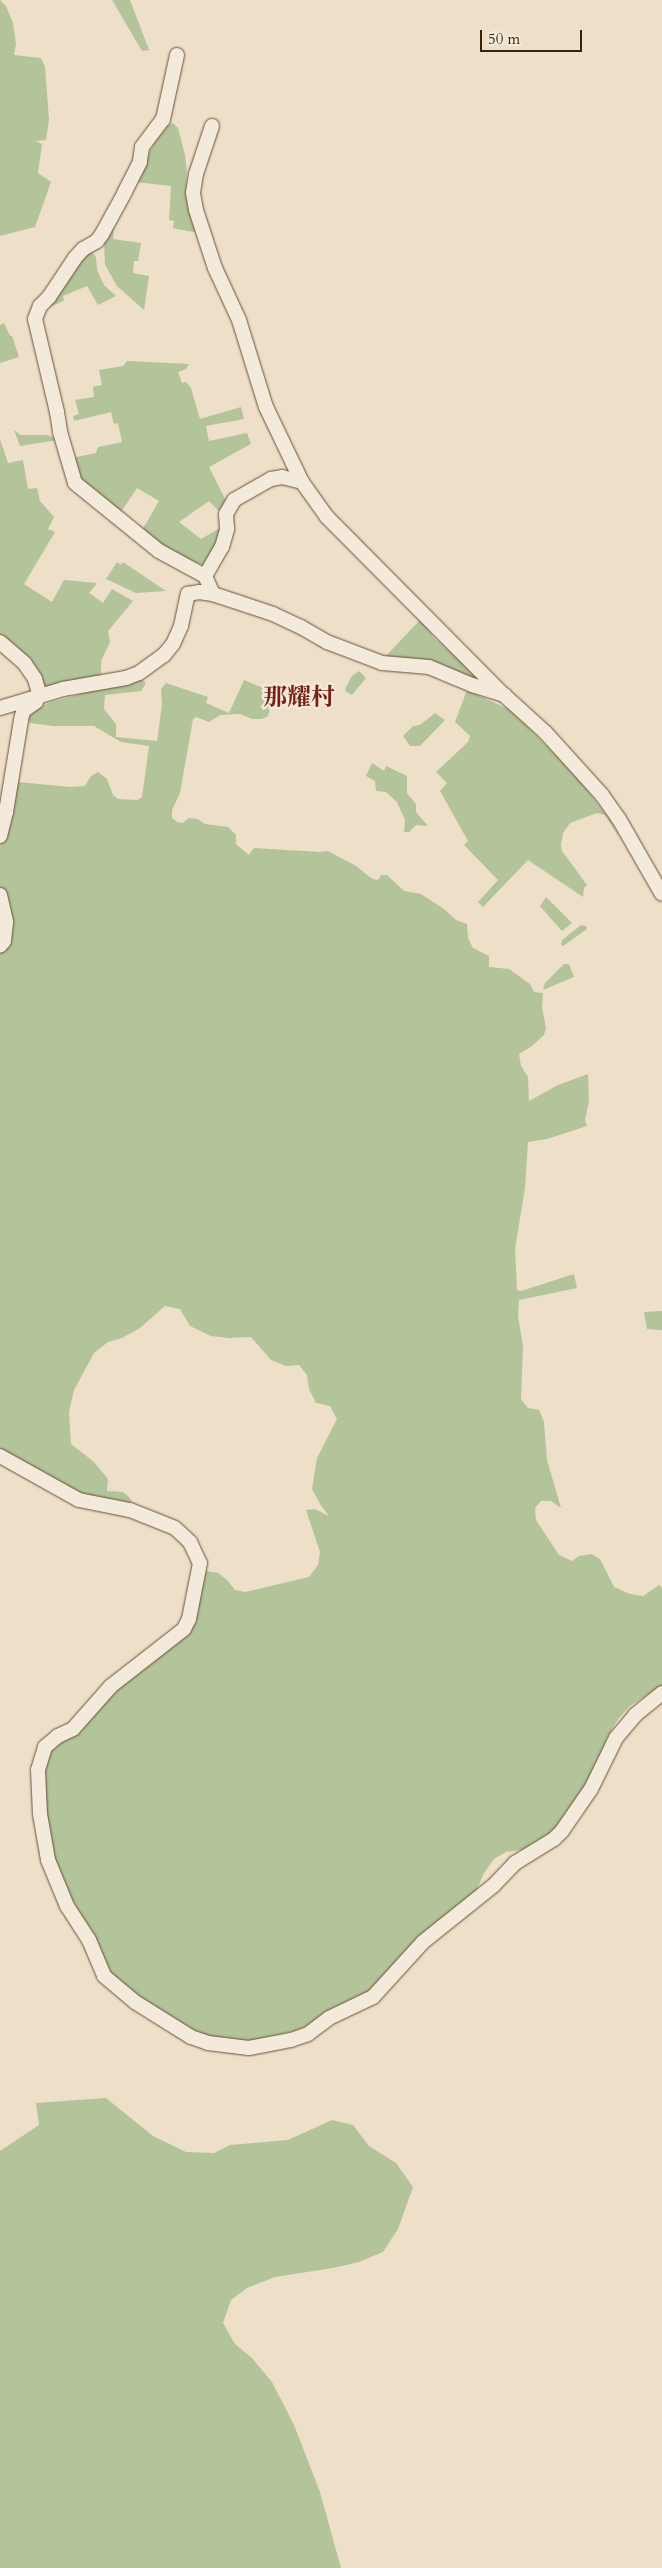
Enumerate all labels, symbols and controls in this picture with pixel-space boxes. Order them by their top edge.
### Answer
scale bar [482,20,584,52]
text: 50 m [488,29,520,49]
district label: 那耀村 [263,684,335,712]

